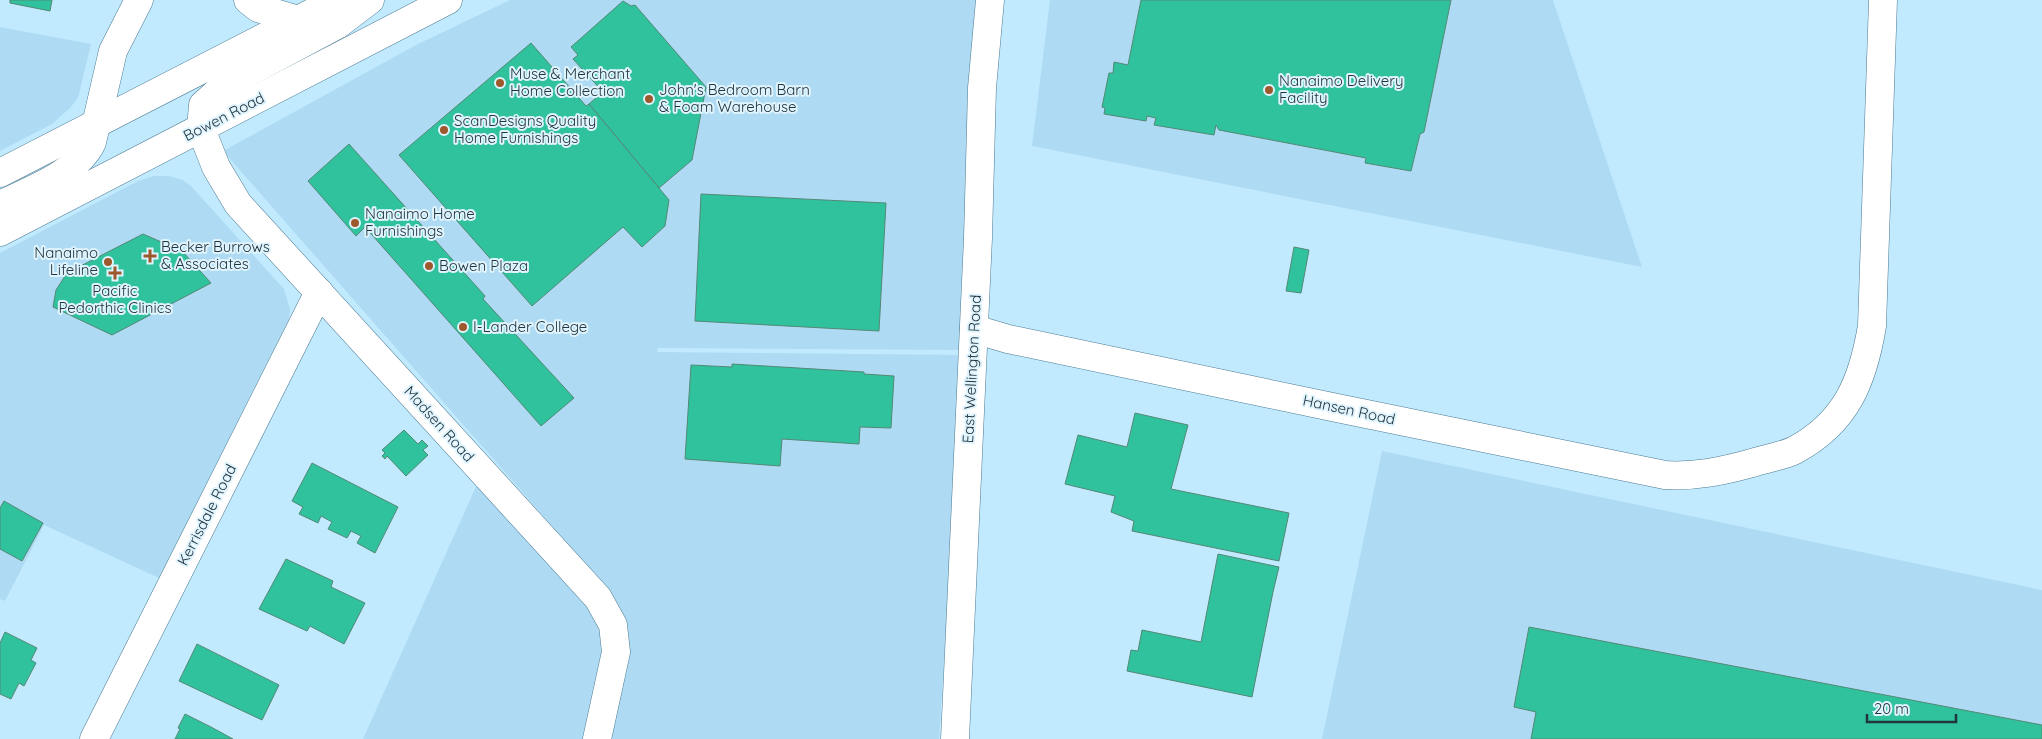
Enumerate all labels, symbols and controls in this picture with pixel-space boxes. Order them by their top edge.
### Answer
place label: Muse & Merchant Home Collection [510,64,630,100]
place label: Nanaimo Delivery Facility [1279,71,1404,107]
marker: Muse & Merchant Home Collection [494,77,506,89]
place label: John's Bedroom Barn & Foam Warehouse [659,80,810,116]
marker: Nanaimo Delivery Facility [1263,84,1275,96]
street label: Bowen Road [180,88,268,145]
marker: John's Bedroom Barn & Foam Warehouse [643,93,655,105]
place label: ScanDesigns Quality Home Furnishings [454,111,596,147]
marker: ScanDesigns Quality Home Furnishings [438,124,450,136]
place label: Nanaimo Home Furnishings [365,204,475,240]
marker: Nanaimo Home Furnishings [349,217,361,229]
place label: Becker Burrows & Associates [161,237,270,273]
place label: Nanaimo Lifeline [34,243,98,279]
marker: Becker Burrows & Associates [143,249,157,263]
marker: Nanaimo Lifeline [102,256,114,268]
place label: Bowen Plaza [439,256,528,275]
marker: Bowen Plaza [423,260,435,272]
marker: Pacific Pedorthic Clinics [108,266,122,280]
place label: Pacific Pedorthic Clinics [58,281,172,317]
street label: East Wellington Road [958,294,985,444]
place label: I-Lander College [473,317,587,336]
marker: I-Lander College [457,321,469,333]
street label: Madsen Road [400,382,479,466]
street label: Hansen Road [1301,390,1397,429]
street label: Kerrisdale Road [173,461,240,569]
scale bar [1867,692,1956,724]
text: 20 m [1874,699,1909,718]

